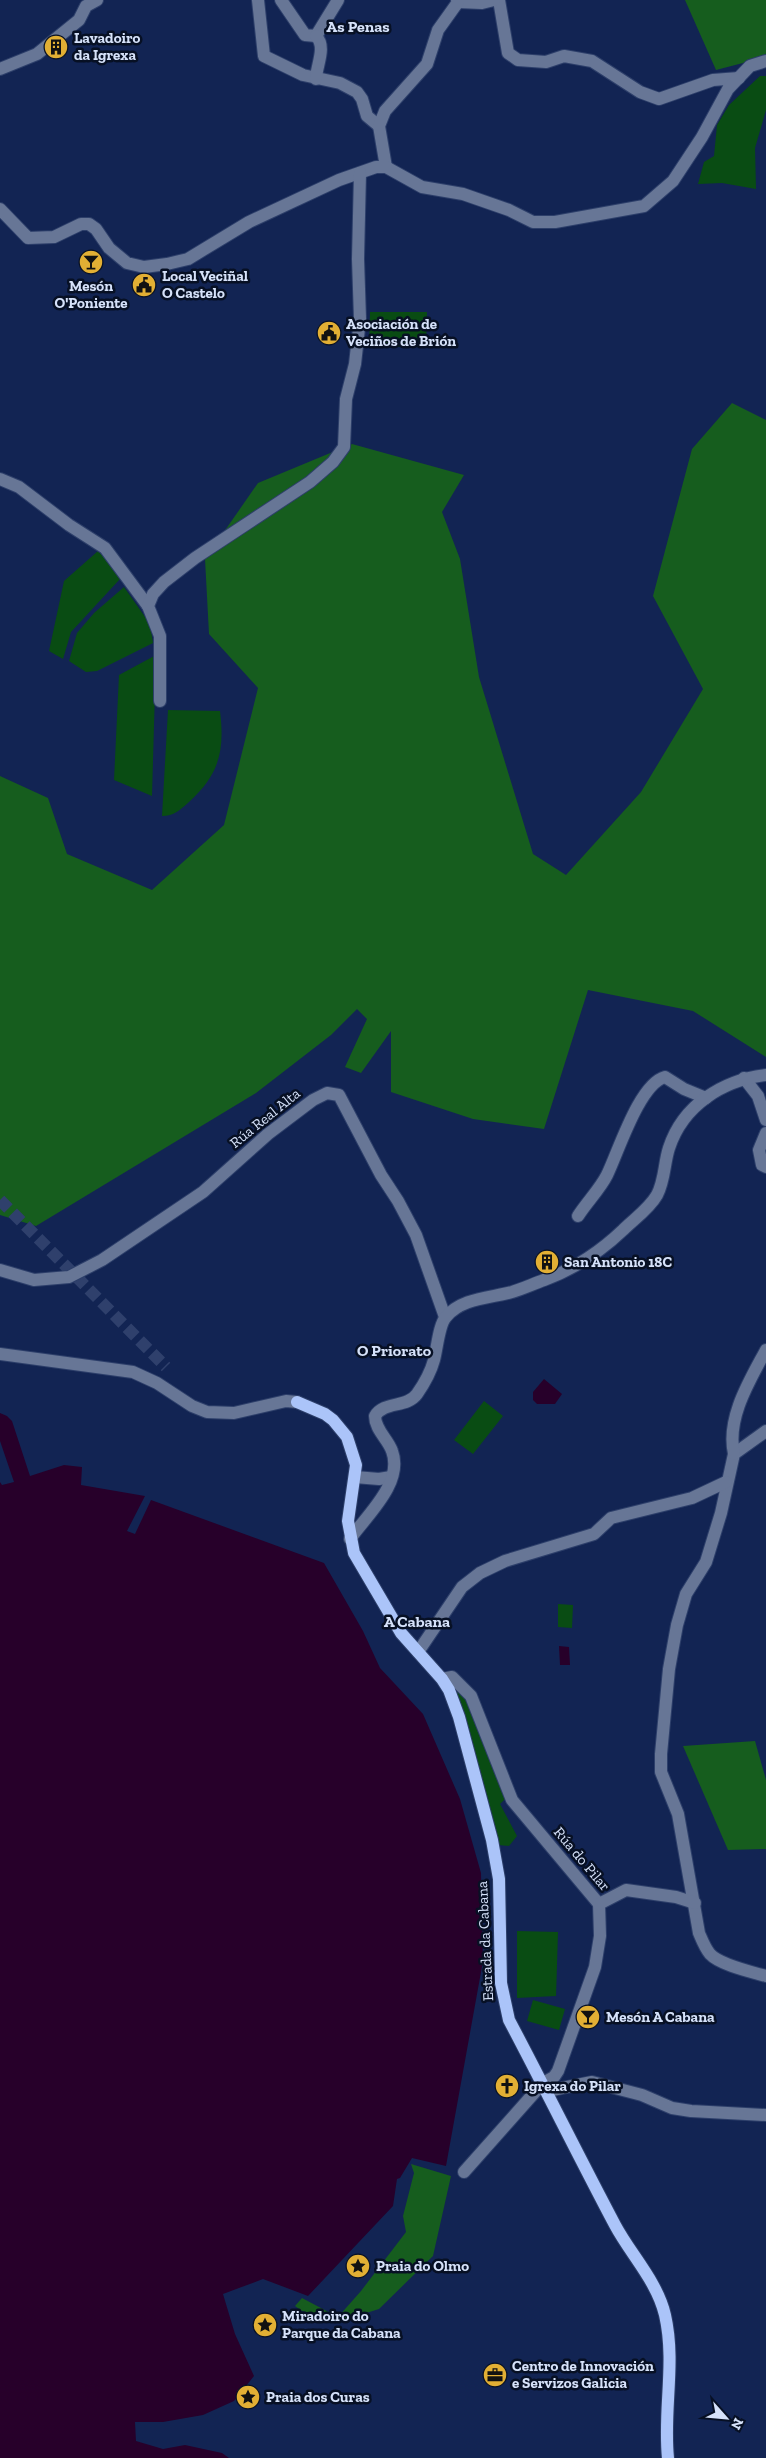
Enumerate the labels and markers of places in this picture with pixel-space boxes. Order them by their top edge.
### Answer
place label: Lavadoiro da Igrexa [74,29,141,64]
building icon: Lavadoiro da Igrexa [43,34,69,60]
bar icon: Mesón O'Poniente [78,249,104,275]
place label: Local Veciñal O Castelo [162,267,248,302]
public building icon: Local Veciñal O Castelo [131,272,157,298]
place label: Mesón O'Poniente [54,277,128,312]
place label: Asociación de Veciños de Brión [346,315,456,350]
public building icon: Asociación de Veciños de Brión [316,320,342,346]
building icon: San Antonio 18C [534,1249,560,1275]
place label: San Antonio 18C [564,1253,672,1271]
bar icon: Mesón A Cabana [575,2004,601,2030]
place label: Mesón A Cabana [606,2008,715,2026]
church icon: Igrexa do Pilar [494,2073,520,2099]
place label: Igrexa do Pilar [524,2077,621,2095]
place icon: Praia do Olmo [345,2253,371,2279]
place label: Praia do Olmo [376,2257,469,2275]
place label: Miradoiro do Parque da Cabana [282,2307,401,2342]
place icon: Miradoiro do Parque da Cabana [252,2312,278,2338]
place label: Centro de Innovación e Servizos Galicia [512,2357,654,2392]
office icon: Centro de Innovación e Servizos Galicia [482,2362,508,2388]
place icon: Praia dos Curas [235,2384,261,2410]
place label: Praia dos Curas [266,2388,370,2406]

